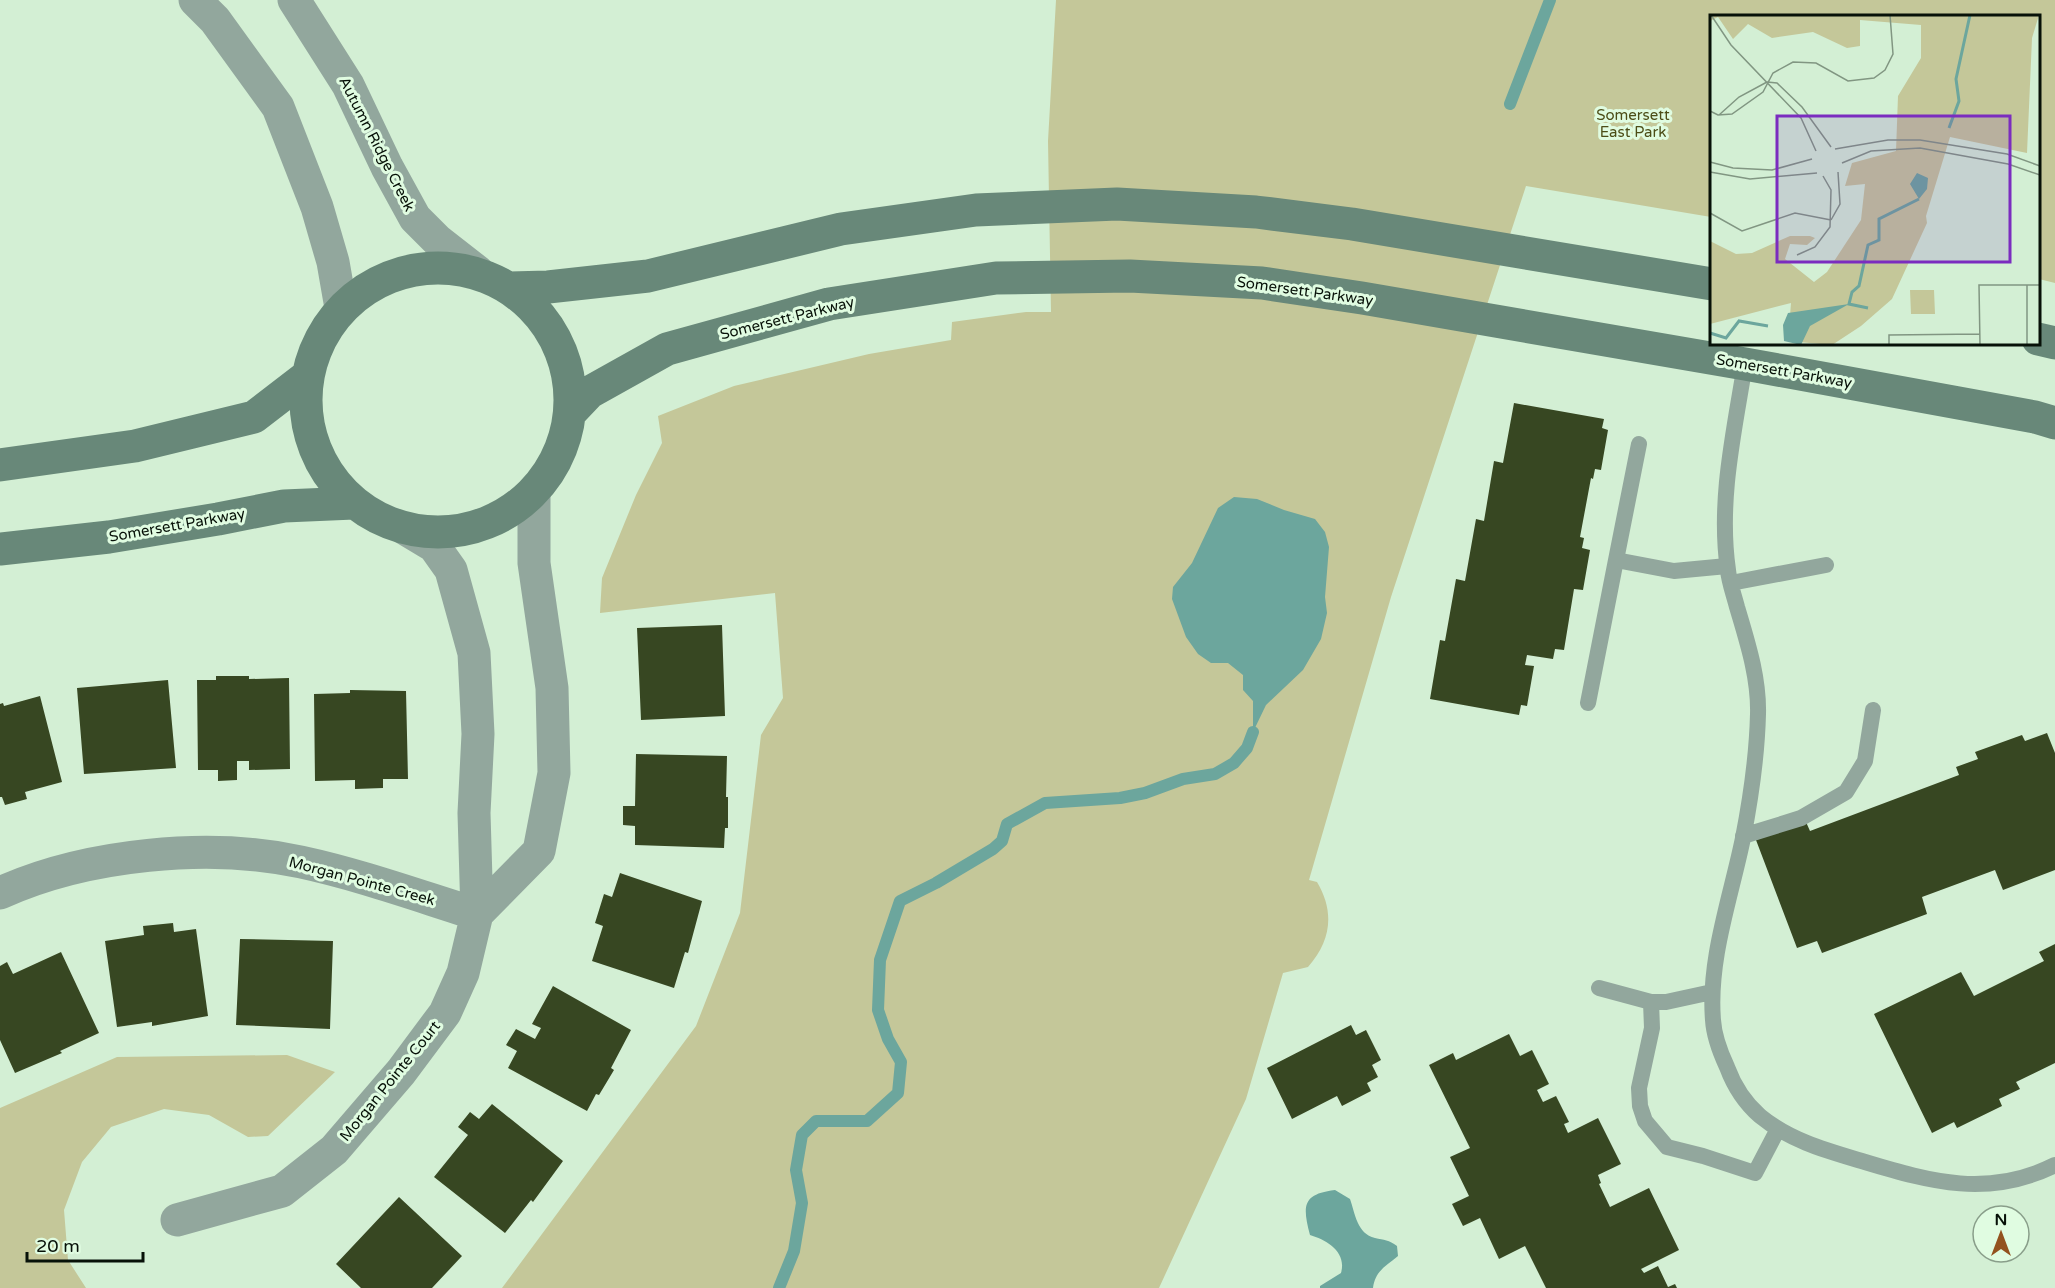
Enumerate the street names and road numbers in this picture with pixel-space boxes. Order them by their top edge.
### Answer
street label: Autumn Ridge Creek [335,74,419,214]
street label: Somersett Parkway [1236,273,1374,309]
street label: Somersett Parkway [718,293,856,343]
street label: Somersett Parkway [1715,350,1853,392]
street label: Somersett Parkway [108,504,246,546]
street label: Morgan Pointe Creek [287,853,437,909]
street label: Morgan Pointe Court [336,1017,444,1145]

